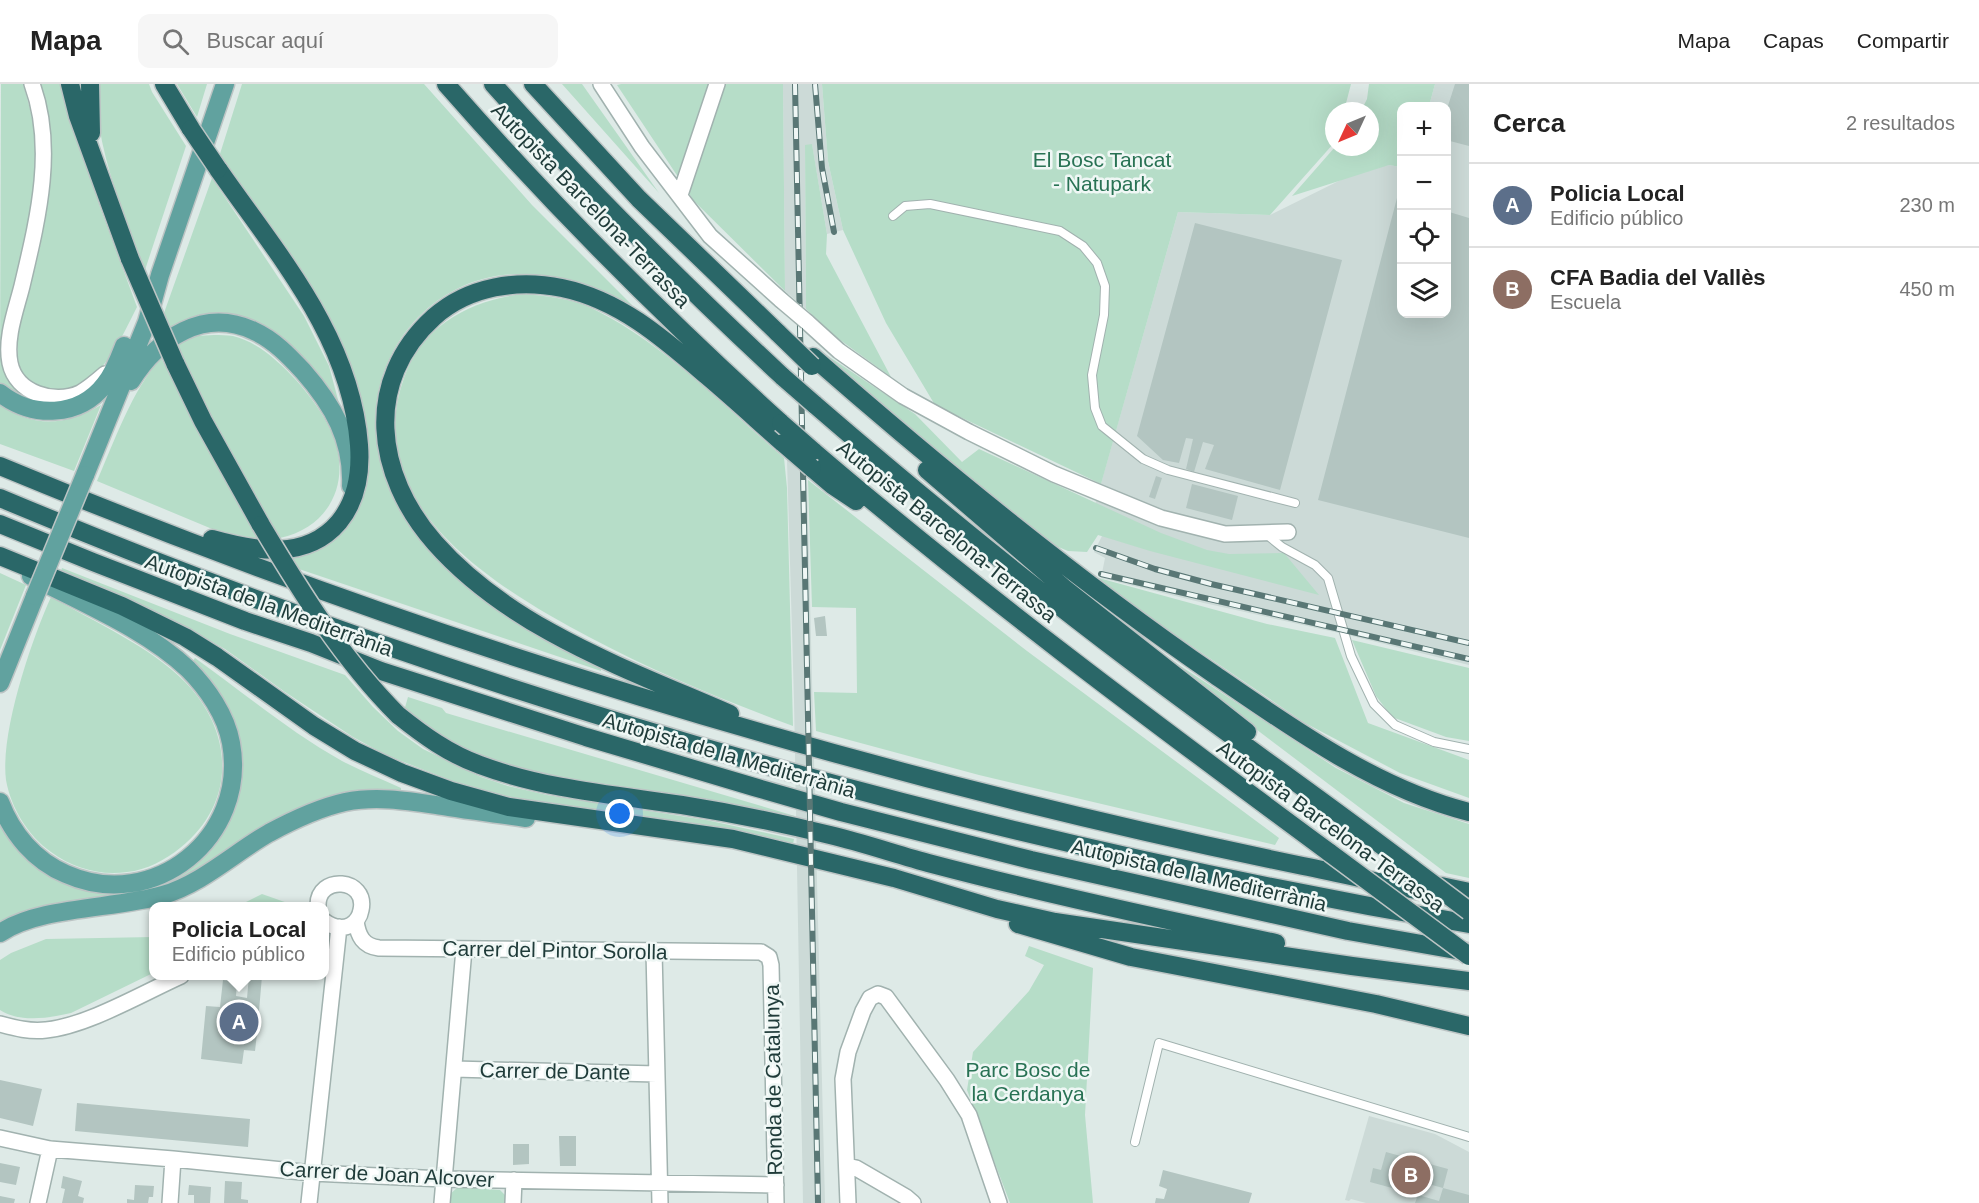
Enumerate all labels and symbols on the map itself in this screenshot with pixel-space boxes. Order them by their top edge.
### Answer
street label: Autopista Barcelona-Terrassa [487,98,695,312]
north arrow [1325,102,1379,156]
park label: El Bosc Tancat - Natupark [1033,148,1171,195]
street label: Autopista Barcelona-Terrassa [833,435,1062,627]
street label: Autopista de la Mediterrània [142,549,396,661]
street label: Autopista de la Mediterrània [600,708,858,802]
street label: Autopista Barcelona-Terrassa [1213,736,1449,916]
your location [605,799,634,828]
street label: Autopista de la Mediterrània [1069,834,1329,916]
street label: Carrer del Pintor Sorolla [442,937,668,963]
street label: Ronda de Catalunya [760,984,786,1176]
pin: A [220,1000,258,1044]
street label: Carrer de Dante [480,1058,630,1084]
park label: Parc Bosc de la Cerdanya [966,1058,1090,1105]
pin: B [1392,1152,1430,1198]
street label: Carrer de Joan Alcover [279,1157,495,1191]

